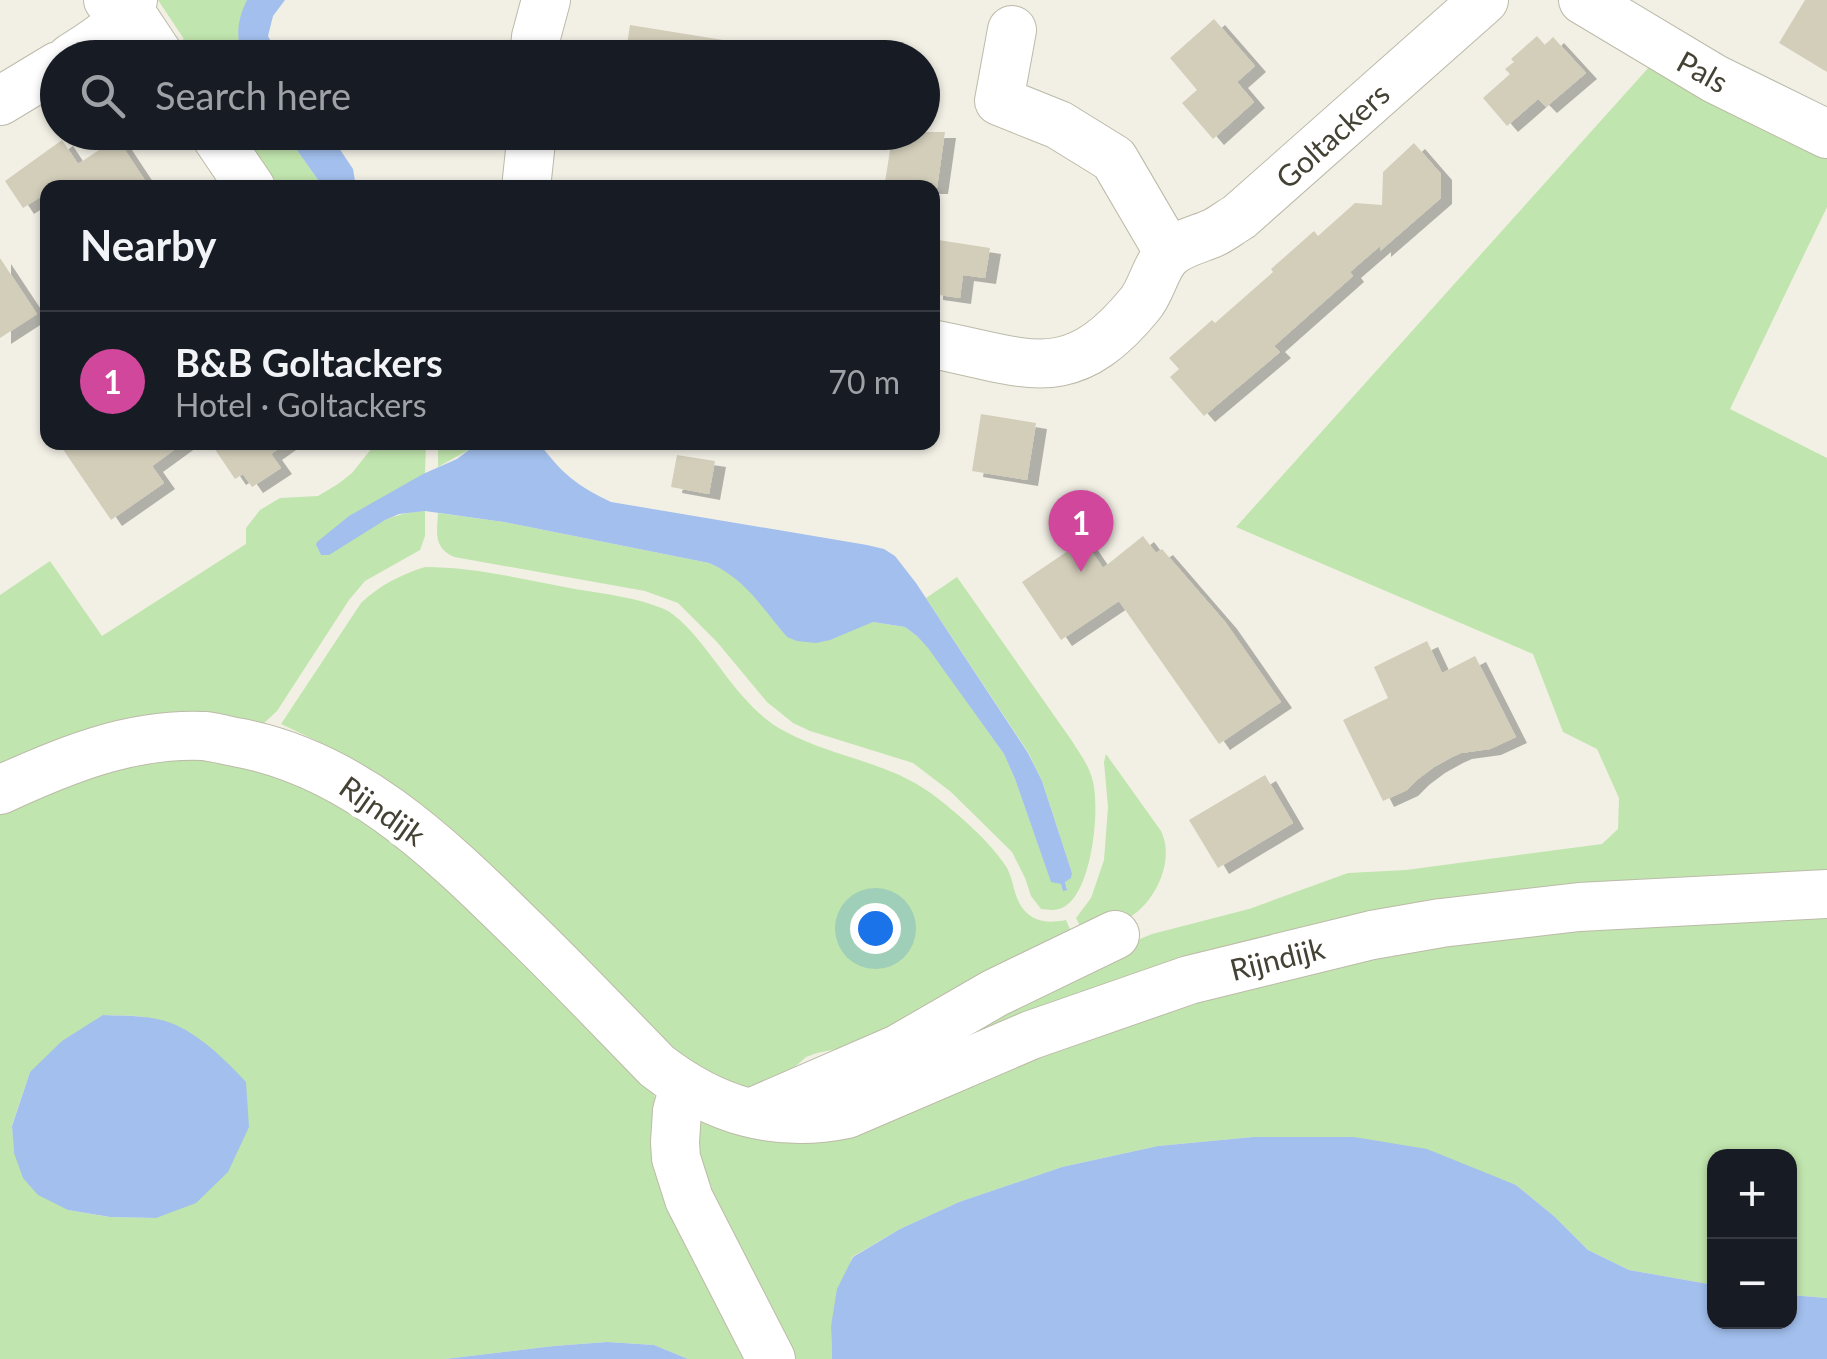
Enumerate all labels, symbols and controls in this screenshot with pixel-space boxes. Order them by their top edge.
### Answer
search box [40,40,940,150]
street label: Pals [1671,43,1735,99]
icon: search [75,68,130,123]
text: Search here [155,72,351,118]
street label: Goltackers [1268,75,1396,195]
text: Nearby [80,220,217,270]
text: B&B Goltackers [175,339,443,385]
text: 1 [103,362,122,401]
text: 70 m [828,362,900,401]
text: Hotel · Goltackers [175,385,427,424]
pin: 1 [1048,490,1114,572]
street label: Rijndijk [333,768,433,853]
your location [850,903,901,954]
street label: Rijndijk [1226,929,1329,987]
map controls [1707,1149,1797,1329]
button: + [1707,1149,1797,1239]
button: − [1707,1239,1797,1329]

